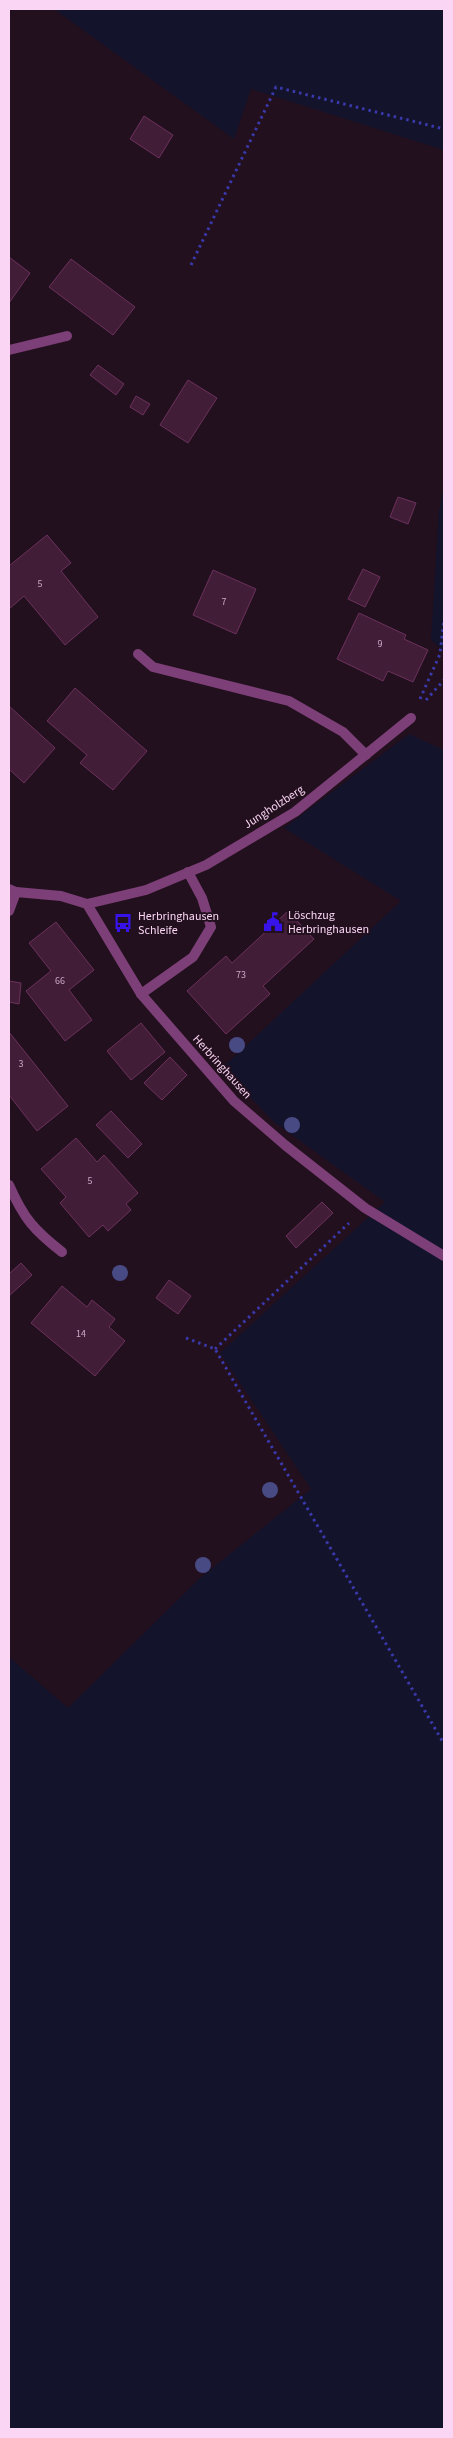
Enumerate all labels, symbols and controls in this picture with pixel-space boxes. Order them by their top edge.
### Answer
house number: 5 [38,577,43,591]
house number: 7 [222,595,227,609]
house number: 9 [378,637,383,651]
street label: Jungholzberg [241,781,307,833]
place label: Löschzug Herbringhausen [288,907,369,938]
place label: Herbringhausen Schleife [138,908,219,939]
public building icon: Löschzug Herbringhausen [262,911,284,933]
bus stop icon: Herbringhausen Schleife [112,912,134,934]
house number: 73 [236,968,246,982]
house number: 66 [55,974,65,988]
street label: Herbringhausen [189,1031,255,1103]
house number: 3 [19,1057,24,1071]
house number: 5 [88,1174,93,1188]
house number: 14 [76,1327,86,1341]

